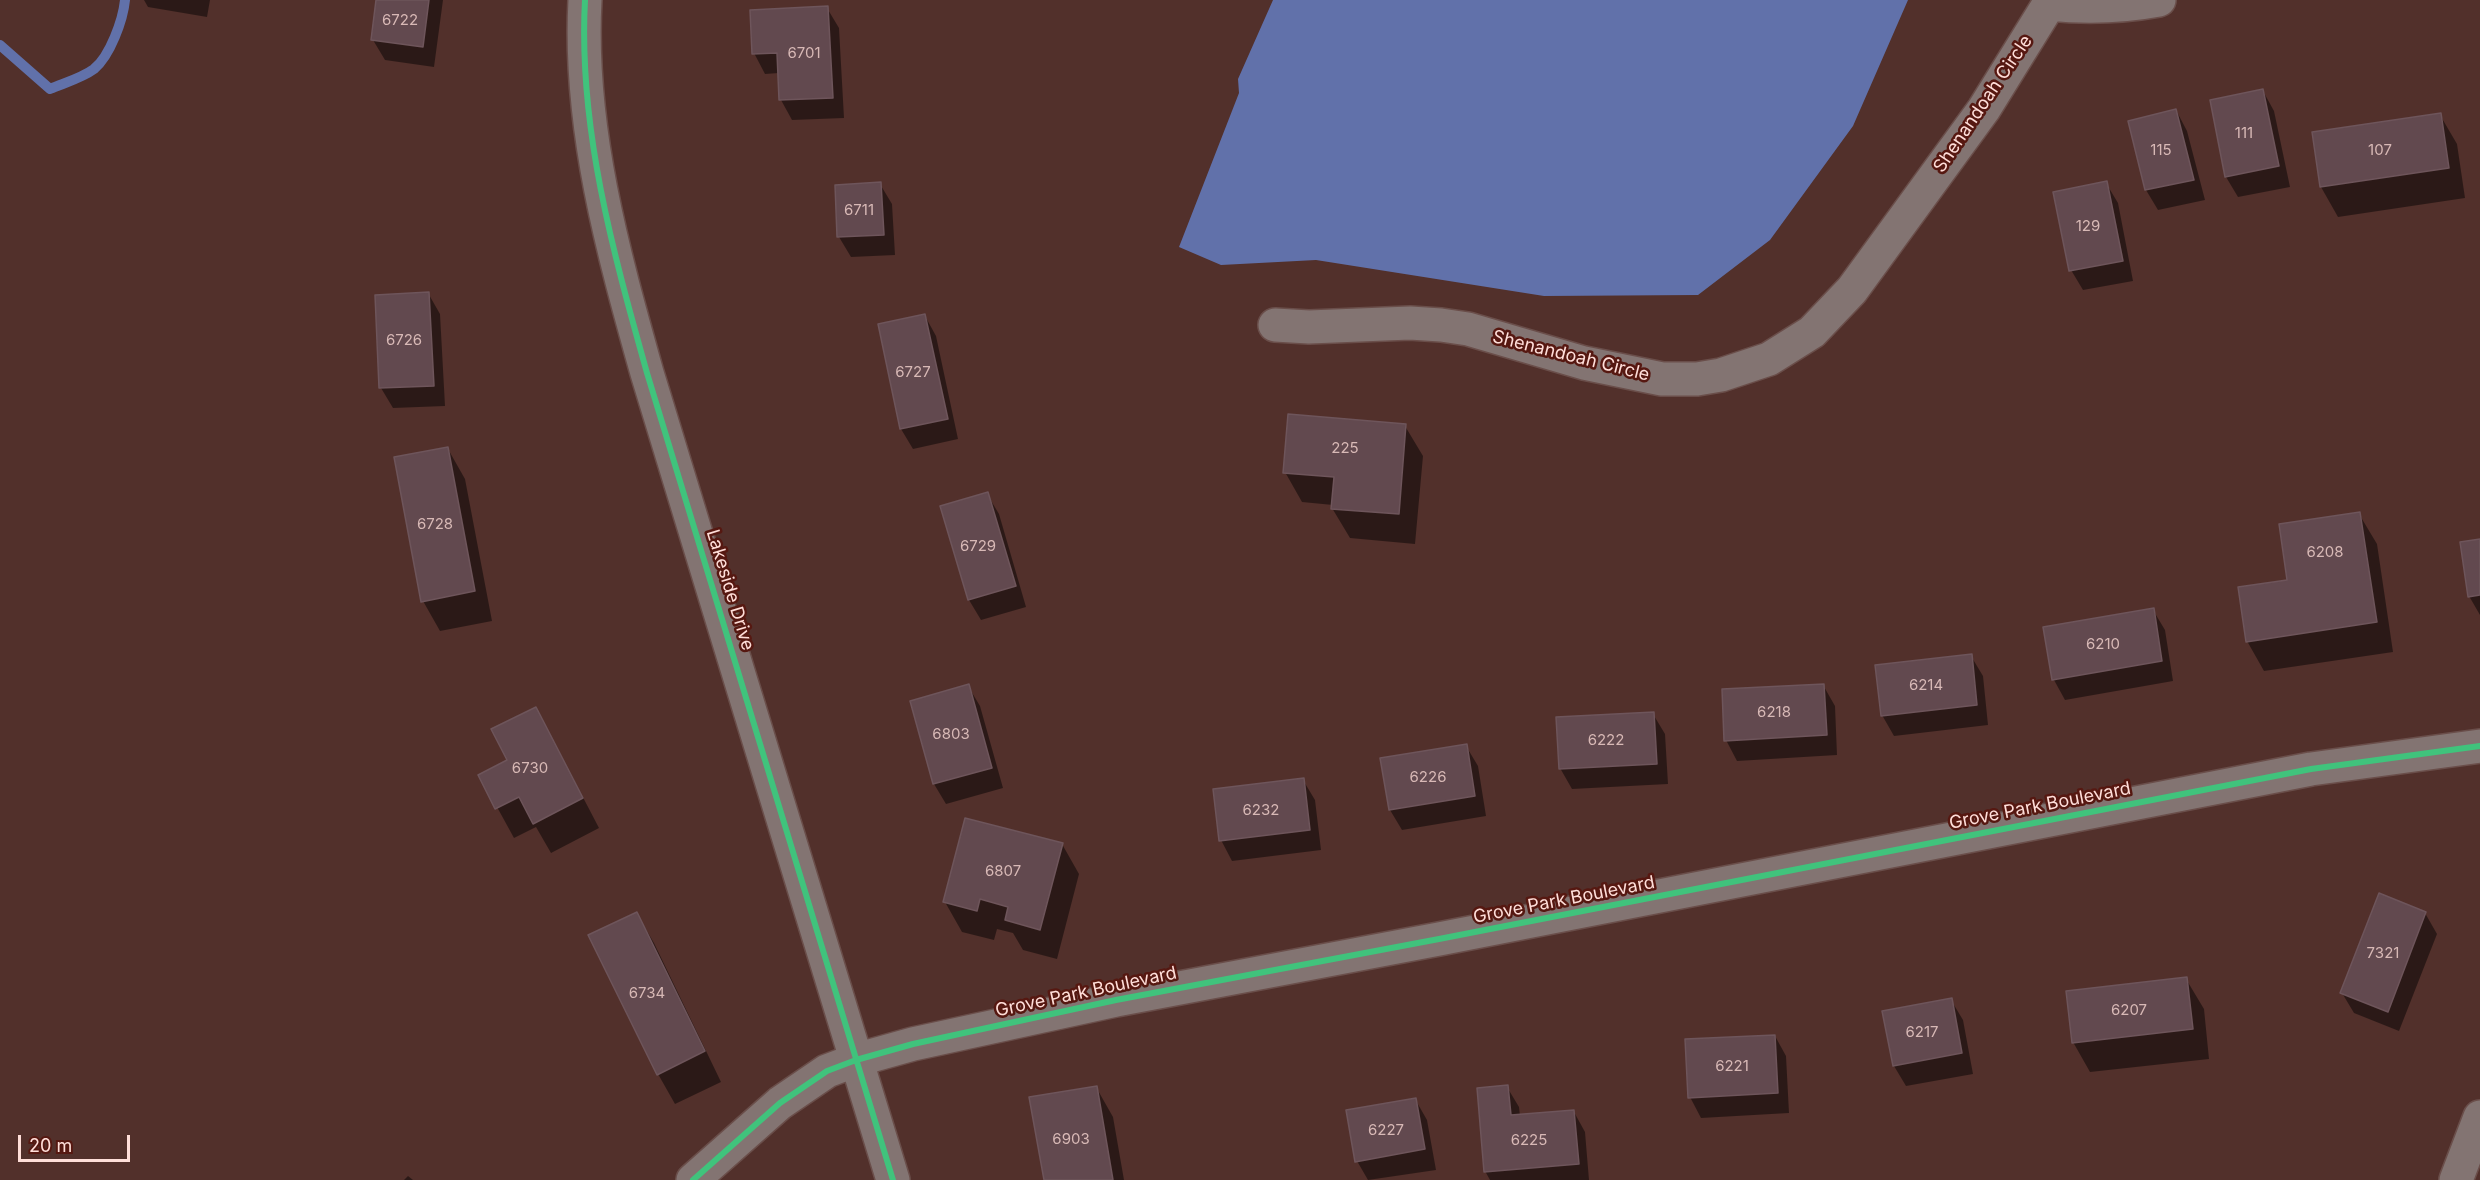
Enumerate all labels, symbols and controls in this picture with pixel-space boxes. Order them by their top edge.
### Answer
house number: 6722 [382,11,418,29]
street label: Shenandoah Circle [1929,31,2037,177]
house number: 6701 [787,44,821,62]
house number: 111 [2235,124,2253,142]
house number: 115 [2150,141,2172,159]
house number: 107 [2368,141,2392,159]
house number: 6711 [844,201,874,219]
house number: 129 [2076,217,2100,235]
street label: Shenandoah Circle [1490,326,1652,386]
house number: 6726 [386,331,422,349]
house number: 6727 [895,363,931,381]
house number: 225 [1331,439,1359,457]
house number: 6728 [417,515,453,533]
street label: Lakeside Drive [701,527,759,653]
house number: 6729 [960,537,996,555]
house number: 6208 [2306,543,2344,561]
house number: 6210 [2086,635,2120,653]
house number: 6214 [1909,676,1943,694]
house number: 6218 [1757,703,1791,721]
house number: 6803 [932,725,970,743]
house number: 6222 [1588,731,1624,749]
house number: 6730 [512,759,548,777]
house number: 6226 [1410,768,1446,786]
street label: Grove Park Boulevard [1947,778,2133,834]
house number: 6232 [1243,801,1279,819]
house number: 6807 [985,862,1021,880]
street label: Grove Park Boulevard [1471,872,1657,928]
house number: 7321 [2367,944,2399,962]
street label: Grove Park Boulevard [993,962,1179,1022]
house number: 6734 [629,984,665,1002]
house number: 6207 [2111,1001,2147,1019]
house number: 6217 [1905,1023,1939,1041]
house number: 6221 [1715,1057,1749,1075]
house number: 6227 [1368,1121,1404,1139]
scale bar [21,1123,134,1161]
house number: 6903 [1052,1130,1090,1148]
house number: 6225 [1511,1131,1547,1149]
text: 20 m [29,1135,72,1156]

